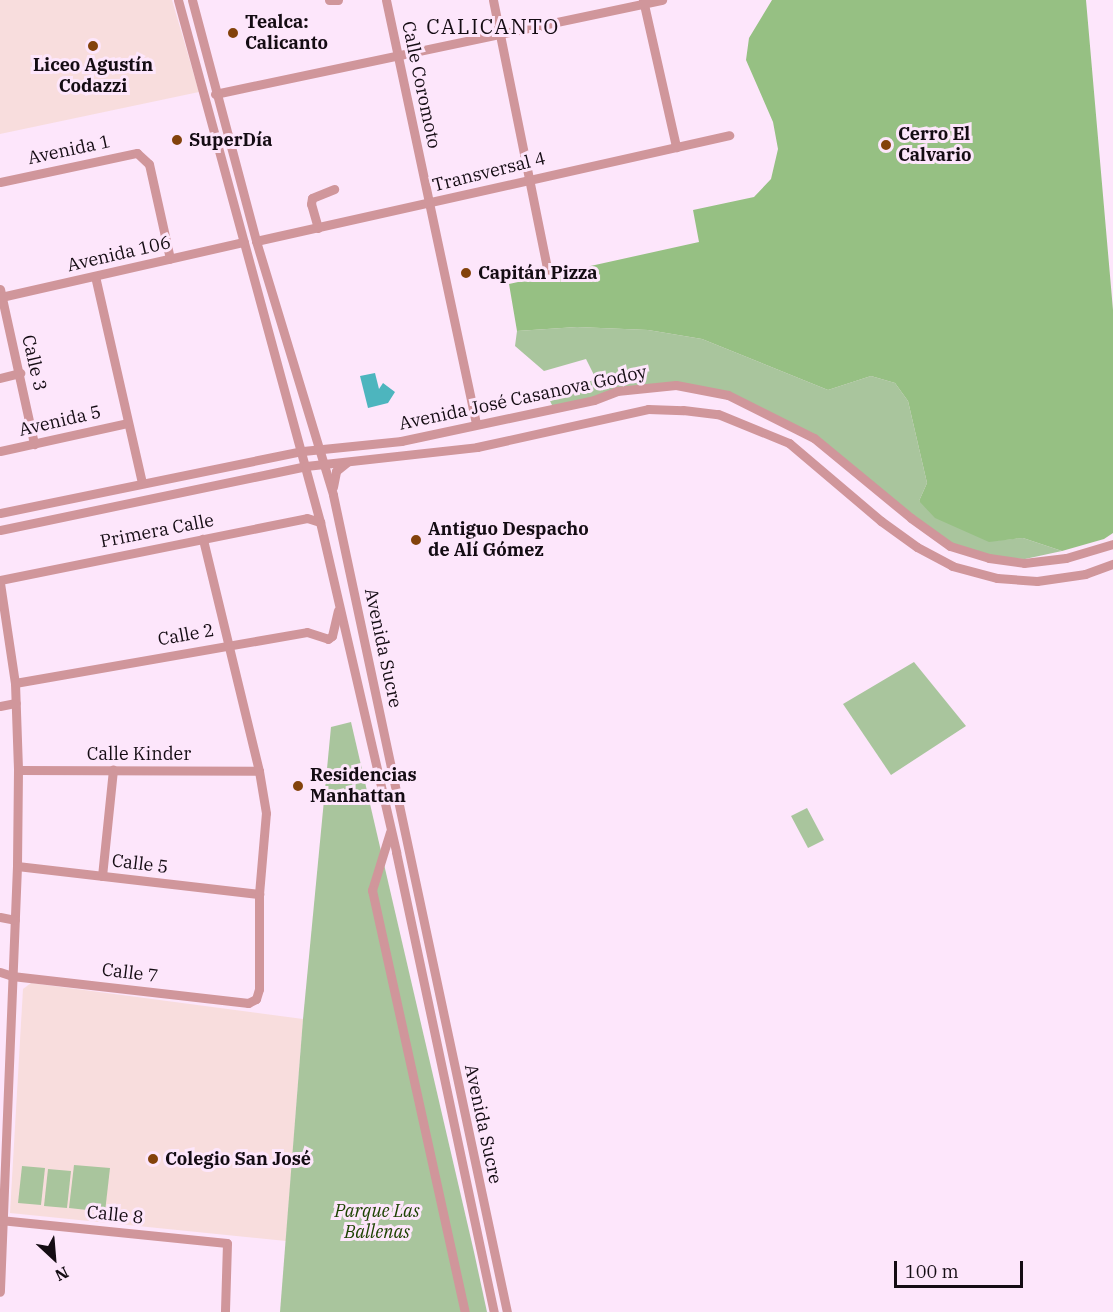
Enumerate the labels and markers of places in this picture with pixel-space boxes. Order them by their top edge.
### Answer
place label: Tealca: Calicanto [245,12,328,54]
marker: Tealca: Calicanto [226,26,240,40]
marker: Liceo Agustín Codazzi [86,39,100,53]
place label: Liceo Agustín Codazzi [33,55,153,98]
place label: Cerro El Calvario [898,124,971,166]
place label: SuperDía [189,129,272,151]
marker: SuperDía [170,133,184,147]
marker: Cerro El Calvario [879,138,893,152]
place label: Capitán Pizza [478,262,598,284]
marker: Capitán Pizza [459,266,473,280]
place label: Antiguo Despacho de Alí Gómez [428,519,589,562]
marker: Antiguo Despacho de Alí Gómez [409,533,423,547]
place label: Residencias Manhattan [310,765,417,808]
marker: Residencias Manhattan [291,779,305,793]
place label: Colegio San José [165,1148,311,1170]
marker: Colegio San José [146,1152,160,1166]

